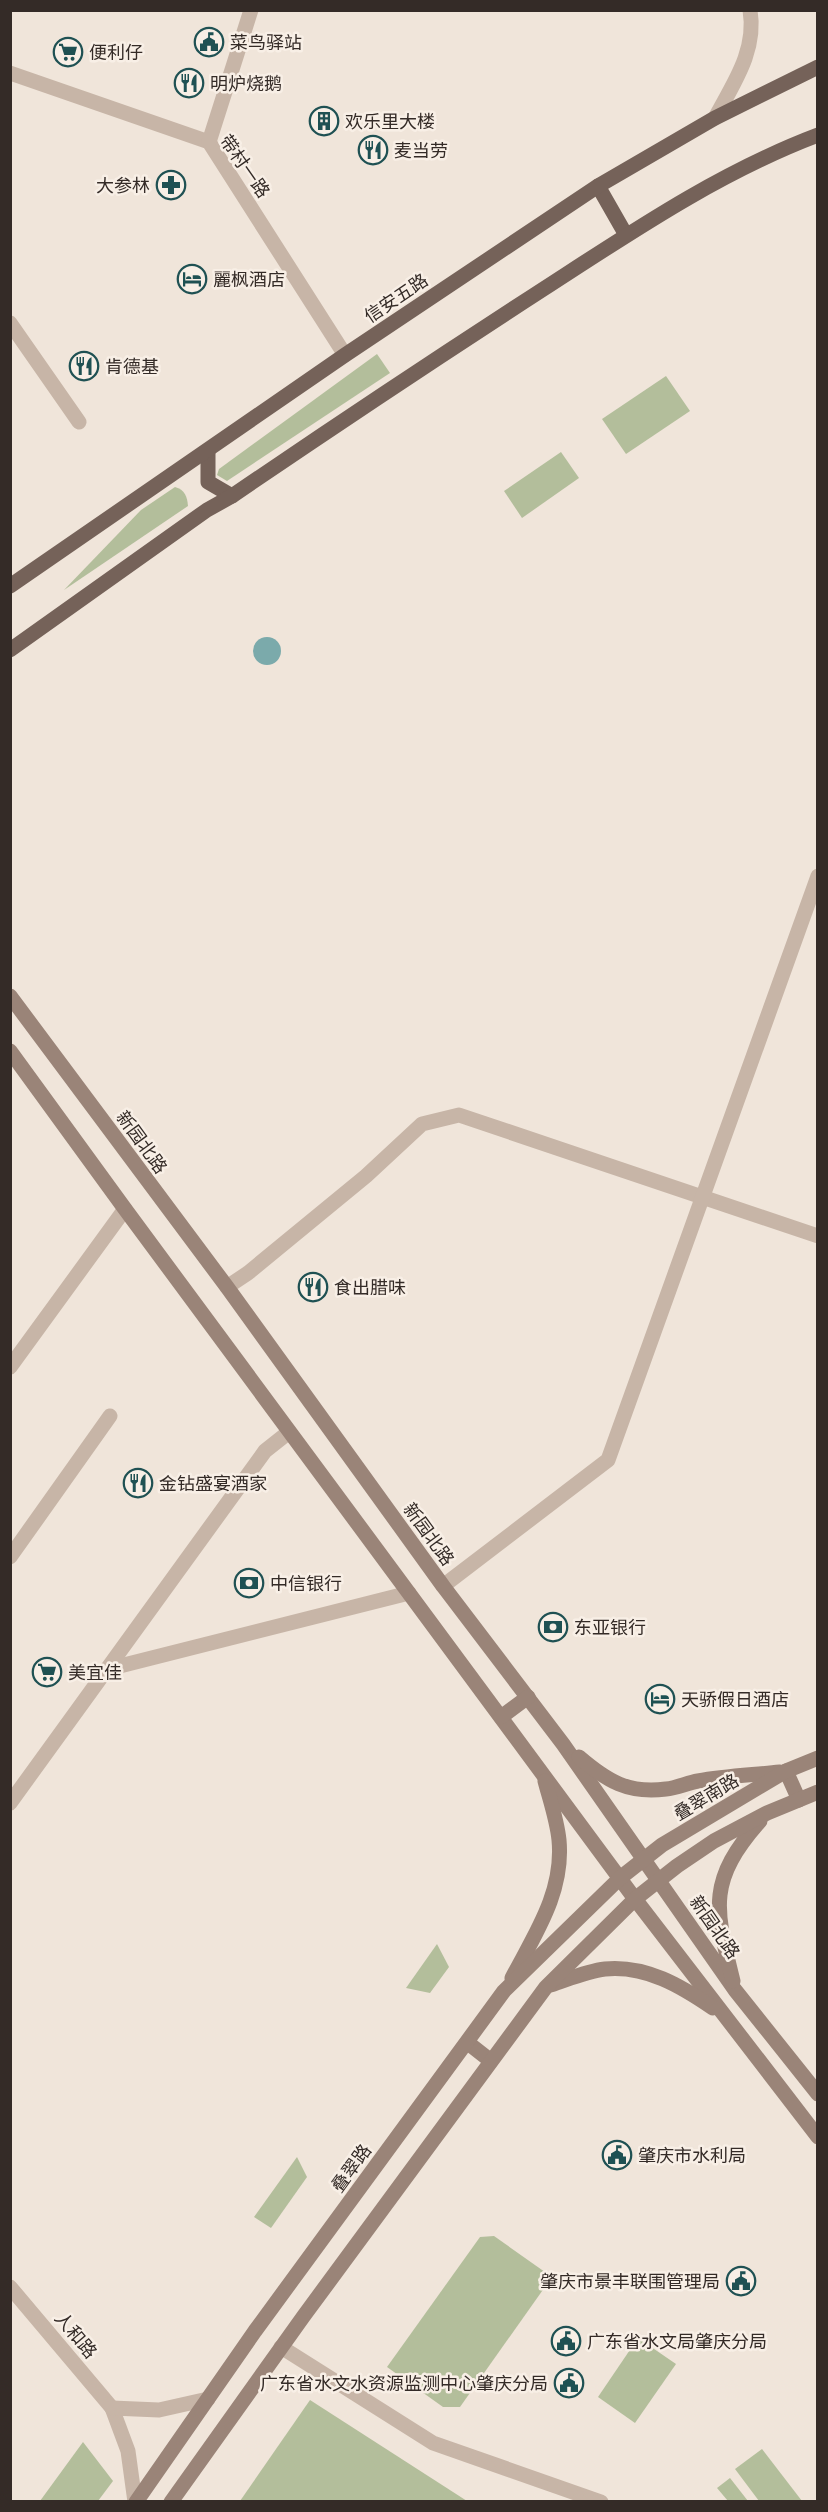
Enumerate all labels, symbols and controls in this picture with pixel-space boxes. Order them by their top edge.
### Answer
public building icon: 菜鸟驿站 [193,26,225,58]
place label: 菜鸟驿站 [230,32,302,53]
supermarket icon: 便利仔 [52,36,84,68]
place label: 便利仔 [89,42,143,63]
restaurant icon: 明炉烧鹅 [173,67,205,99]
place label: 明炉烧鹅 [210,73,282,94]
building icon: 欢乐里大楼 [308,105,340,137]
place label: 欢乐里大楼 [345,111,435,132]
street label: 带村一路 [216,130,274,202]
restaurant icon: 麦当劳 [357,134,389,166]
place label: 麦当劳 [394,140,448,161]
pharmacy icon: 大参林 [155,169,187,201]
place label: 大参林 [96,175,150,196]
hotel icon: 麗枫酒店 [176,263,208,295]
place label: 麗枫酒店 [213,269,285,290]
street label: 信安五路 [360,269,432,327]
restaurant icon: 肯德基 [68,350,100,382]
place label: 肯德基 [105,356,159,377]
street label: 新园北路 [112,1107,172,1177]
restaurant icon: 食出腊味 [297,1271,329,1303]
place label: 食出腊味 [334,1277,406,1298]
restaurant icon: 金钻盛宴酒家 [122,1467,154,1499]
place label: 金钻盛宴酒家 [159,1473,267,1494]
street label: 新园北路 [399,1499,459,1569]
bank icon: 中信银行 [233,1567,265,1599]
place label: 中信银行 [270,1573,342,1594]
bank icon: 东亚银行 [537,1611,569,1643]
place label: 东亚银行 [574,1617,646,1638]
supermarket icon: 美宜佳 [31,1656,63,1688]
place label: 美宜佳 [68,1662,122,1683]
hotel icon: 天骄假日酒店 [644,1683,676,1715]
place label: 天骄假日酒店 [681,1689,789,1710]
street label: 叠翠南路 [670,1769,742,1825]
street label: 新园北路 [686,1891,744,1963]
public building icon: 肇庆市水利局 [601,2139,633,2171]
street label: 叠翠路 [327,2140,375,2196]
place label: 肇庆市水利局 [638,2145,746,2166]
public building icon: 肇庆市景丰联围管理局 [725,2265,757,2297]
place label: 肇庆市景丰联围管理局 [540,2271,720,2292]
street label: 人和路 [51,2308,101,2362]
public building icon: 广东省水文局肇庆分局 [550,2325,582,2357]
place label: 广东省水文局肇庆分局 [587,2331,767,2352]
public building icon: 广东省水文水资源监测中心肇庆分局 [553,2367,585,2399]
place label: 广东省水文水资源监测中心肇庆分局 [260,2373,548,2394]

